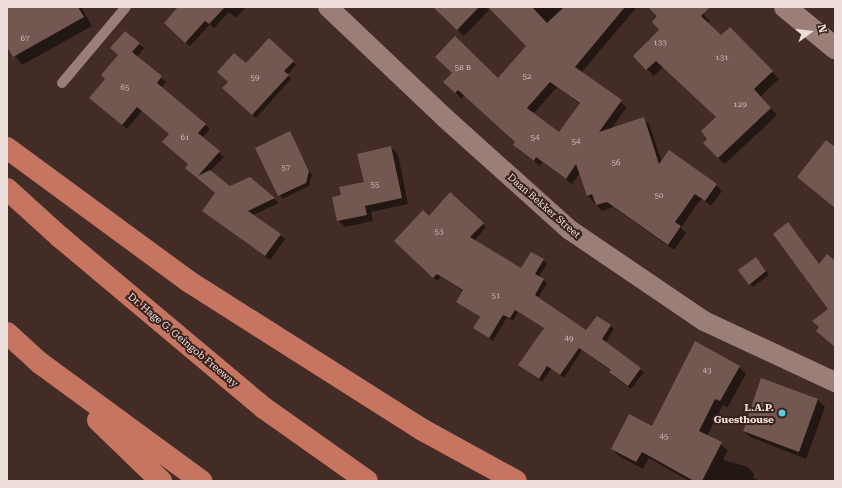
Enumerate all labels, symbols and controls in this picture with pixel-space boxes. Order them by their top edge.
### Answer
north arrow [790,12,830,52]
text: N [815,23,829,35]
house number: 67 [21,34,29,44]
house number: 133 [653,38,667,48]
house number: 131 [715,53,729,63]
house number: 58 B [455,63,471,73]
house number: 52 [523,72,531,82]
house number: 59 [251,73,259,83]
house number: 65 [121,83,129,93]
house number: 129 [733,100,747,110]
house number: 61 [181,133,189,143]
house number: 54 [531,133,539,143]
house number: 54 [572,137,580,147]
house number: 56 [612,158,620,168]
house number: 57 [282,163,290,173]
street label: Daan Bekker Street [505,171,583,241]
house number: 55 [371,180,379,190]
house number: 50 [655,191,663,201]
house number: 53 [435,227,443,237]
street label: Dr. Hage G. Geingob Freeway [126,290,240,390]
house number: 51 [492,291,500,301]
house number: 49 [565,334,573,344]
house number: 43 [703,366,711,376]
place label: L.A.P. Guesthouse [714,401,774,424]
marker: L.A.P. Guesthouse [777,408,787,418]
house number: 45 [660,432,668,442]

